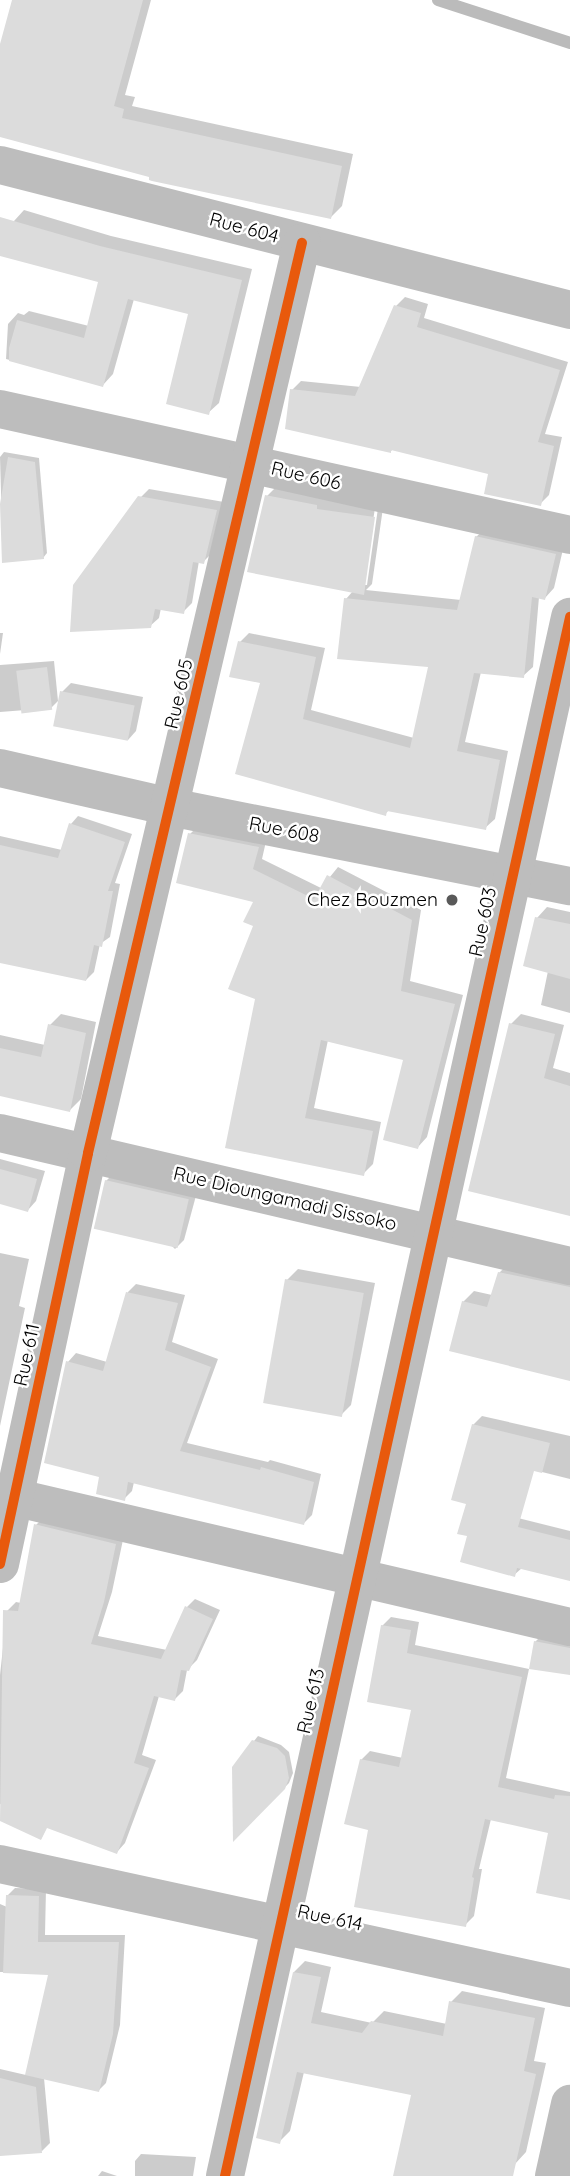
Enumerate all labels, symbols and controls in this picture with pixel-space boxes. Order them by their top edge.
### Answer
street label: Rue 604 [207,208,281,248]
street label: Rue 606 [269,457,343,495]
street label: Rue 605 [160,657,198,731]
street label: Rue 608 [247,812,321,848]
street label: Rue 603 [464,885,502,959]
place label: Chez Bouzmen [307,889,438,911]
marker: Chez Bouzmen [444,892,460,908]
street label: Rue Dioungamadi Sissoko [171,1162,399,1236]
street label: Rue 611 [9,1322,45,1388]
street label: Rue 613 [292,1666,330,1736]
street label: Rue 614 [295,1900,365,1936]

